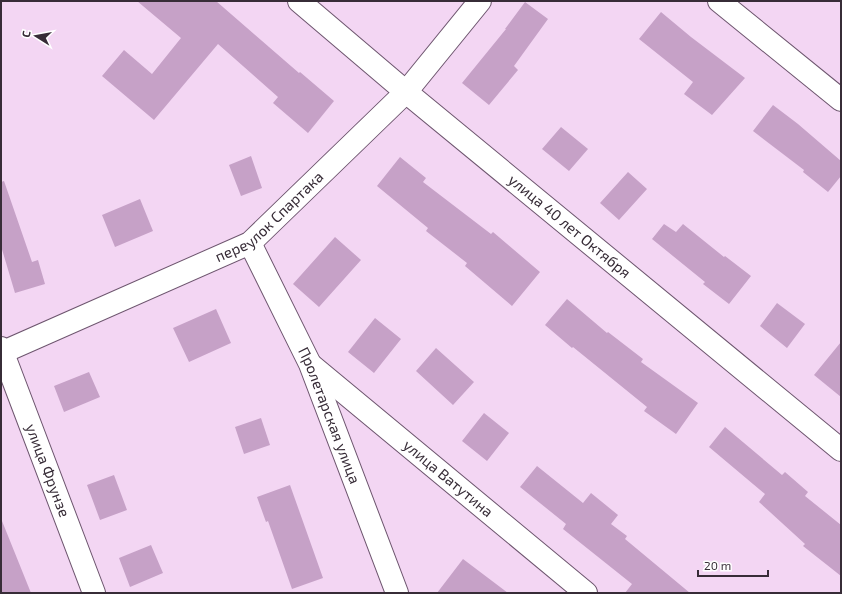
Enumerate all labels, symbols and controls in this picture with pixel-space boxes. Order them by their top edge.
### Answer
north arrow [16,16,56,56]
text: С [19,29,33,38]
street label: переулок Спартака [212,167,326,265]
street label: улица 40 лет Октября [505,170,635,281]
street label: Пролетарская улица [295,344,365,486]
street label: улица Фрунзе [22,421,74,519]
street label: улица Ватутина [399,435,497,520]
scale bar [698,552,768,578]
text: 20 m [704,558,731,572]

